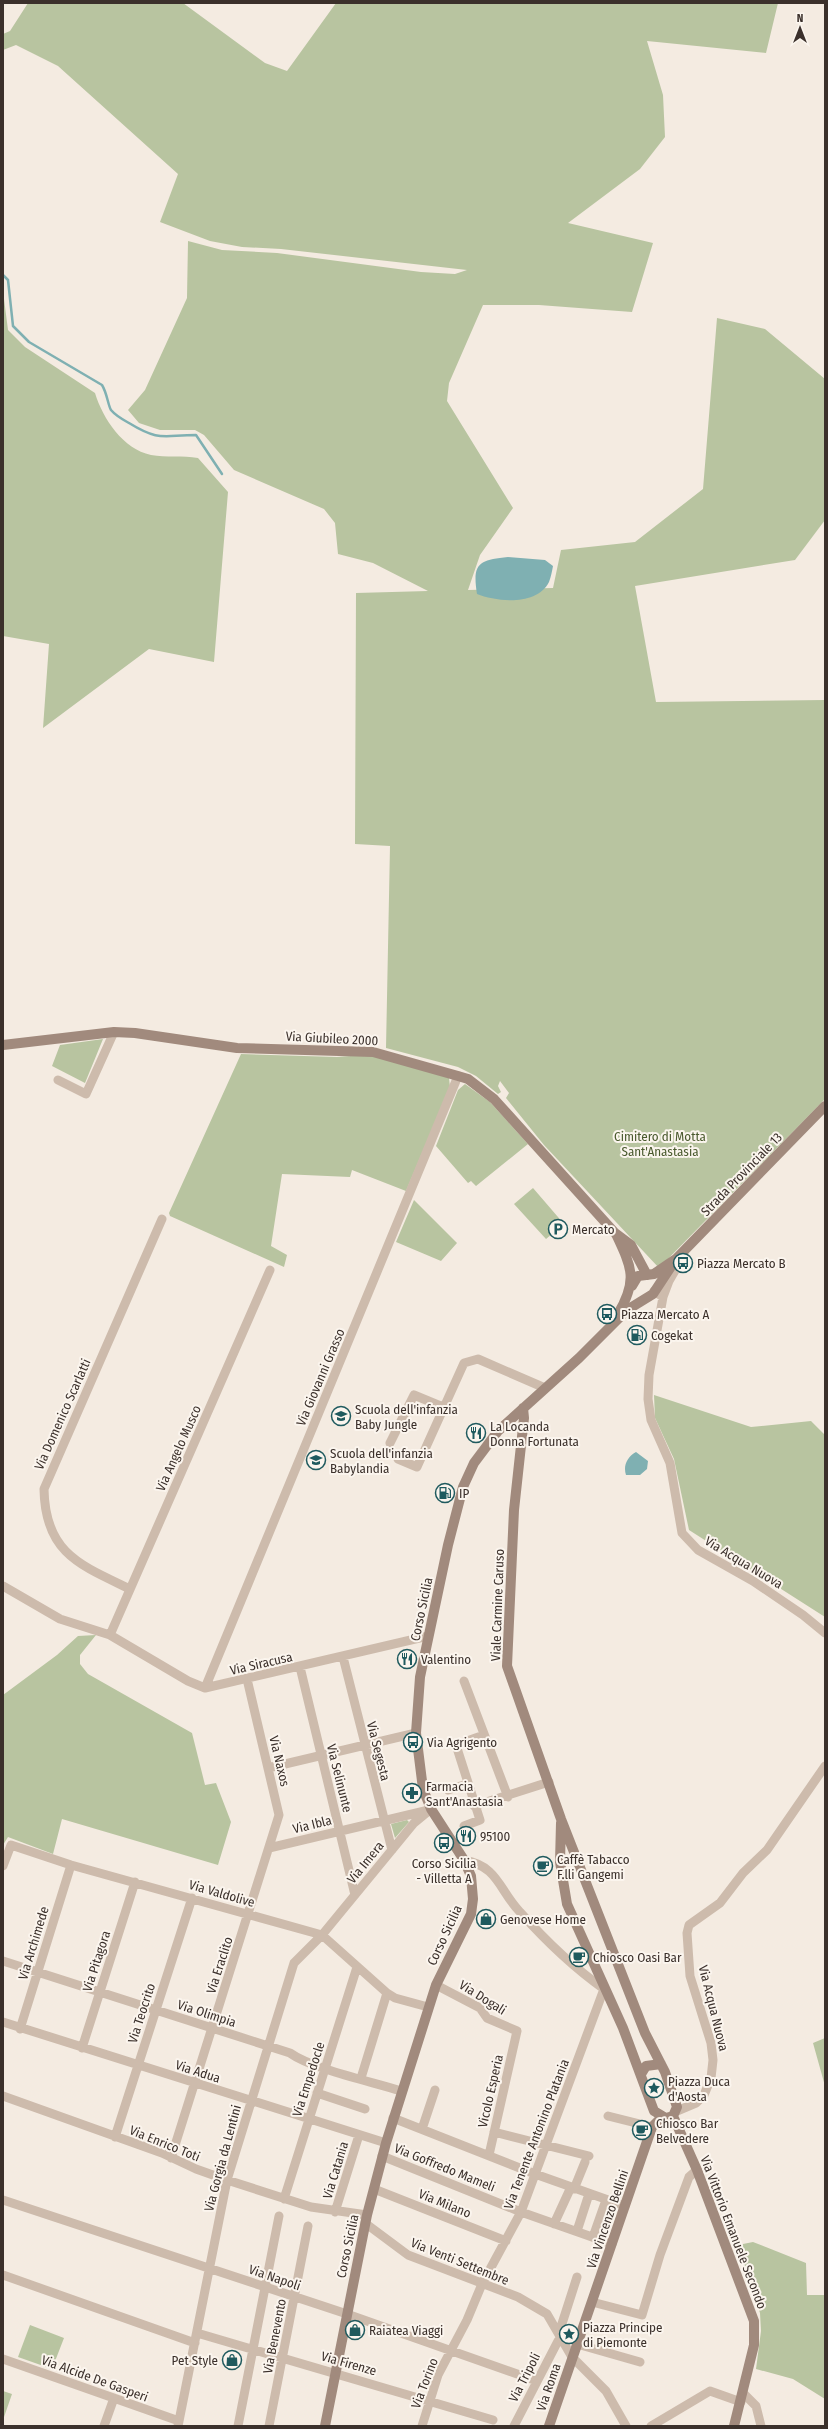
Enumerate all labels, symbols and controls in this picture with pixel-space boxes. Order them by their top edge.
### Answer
north arrow [780,8,820,48]
text: N [797,12,803,25]
street label: Via Giubileo 2000 [285,1029,379,1048]
park label: Cimitero di Motta Sant'Anastasia [614,1129,706,1159]
street label: Strada Provinciale 13 [698,1130,785,1219]
parking icon: Mercato [547,1218,569,1240]
place label: Mercato [572,1222,615,1237]
bus stop icon: Piazza Mercato B [672,1252,694,1274]
place label: Piazza Mercato B [697,1256,786,1271]
bus stop icon: Piazza Mercato A [596,1303,618,1325]
place label: Piazza Mercato A [621,1307,710,1322]
fuel station icon: Cogekat [626,1324,648,1346]
street label: Via Giovanni Grasso [293,1326,348,1428]
place label: Cogekat [651,1328,694,1343]
street label: Via Domenico Scarlatti [31,1356,94,1472]
place label: Scuola dell'infanzia Baby Jungle [355,1402,458,1432]
street label: Via Angelo Musco [153,1403,204,1493]
school or university icon: Scuola dell'infanzia Baby Jungle [330,1405,352,1427]
place label: La Locanda Donna Fortunata [490,1419,579,1449]
restaurant icon: La Locanda Donna Fortunata [465,1422,487,1444]
place label: Scuola dell'infanzia Babylandia [330,1446,433,1476]
school or university icon: Scuola dell'infanzia Babylandia [305,1449,327,1471]
fuel station icon: IP [434,1482,456,1504]
place label: IP [459,1486,469,1501]
street label: Via Acqua Nuova [702,1533,785,1592]
street label: Viale Carmine Caruso [488,1548,507,1662]
street label: Corso Sicilia [407,1576,436,1642]
restaurant icon: Valentino [396,1648,418,1670]
street label: Via Siracusa [228,1649,294,1678]
place label: Valentino [421,1652,471,1667]
street label: Via Segesta [364,1720,393,1782]
bus stop icon: Via Agrigento [402,1731,424,1753]
street label: Via Naxos [266,1734,293,1788]
place label: Via Agrigento [427,1735,497,1750]
street label: Via Selinunte [324,1742,355,1814]
place label: Farmacia Sant'Anastasia [426,1779,503,1809]
pharmacy icon: Farmacia Sant'Anastasia [401,1782,423,1804]
street label: Via Ibla [291,1812,333,1837]
restaurant icon: 95100 [455,1825,477,1847]
place label: 95100 [480,1829,510,1844]
bus stop icon: Corso Sicilia - Villetta A [433,1832,455,1854]
street label: Via Imera [344,1838,387,1886]
place label: Caffè Tabacco F.lli Gangemi [557,1852,630,1882]
cafe icon: Caffè Tabacco F.lli Gangemi [532,1855,554,1877]
place label: Corso Sicilia - Villetta A [412,1856,476,1886]
street label: Via Valdolive [187,1877,256,1910]
street label: Corso Sicilia [424,1903,465,1968]
street label: Via Archimede [15,1905,52,1982]
shop icon: Genovese Home [475,1908,497,1930]
place label: Genovese Home [500,1912,586,1927]
street label: Via Pitagora [80,1929,113,1993]
street label: Via Eraclito [203,1935,236,1996]
cafe icon: Chiosco Oasi Bar [568,1946,590,1968]
place label: Chiosco Oasi Bar [593,1950,682,1965]
street label: Via Acqua Nuova [696,1964,731,2053]
street label: Via Dogali [456,1977,509,2018]
street label: Via Teocrito [125,1981,158,2045]
street label: Via Olimpia [176,1997,238,2030]
street label: Via Empedocle [289,2040,328,2118]
street label: Vicolo Esperia [475,2053,506,2129]
street label: Via Adua [174,2057,222,2086]
street label: Via Tenente Antonino Platania [501,2057,572,2211]
place label: Piazza Duca d'Aosta [668,2074,730,2104]
place icon: Piazza Duca d'Aosta [643,2077,665,2099]
street label: Via Gorgia da Lentini [201,2103,244,2213]
place label: Chiosco Bar Belvedere [656,2116,719,2146]
cafe icon: Chiosco Bar Belvedere [631,2119,653,2141]
street label: Via Enrico Toti [127,2122,202,2164]
street label: Via Catania [320,2140,351,2201]
street label: Via Goffredo Mameli [392,2140,498,2195]
street label: Via Vittorio Emanuele Secondo [697,2153,770,2311]
street label: Via Vincenzo Bellini [584,2168,631,2270]
street label: Via Milano [416,2186,473,2221]
street label: Corso Sicilia [333,2213,362,2279]
street label: Via Venti Settembre [409,2235,511,2288]
street label: Via Napoli [247,2262,303,2293]
street label: Via Benevento [260,2297,289,2375]
shop icon: Raiatea Viaggi [344,2319,366,2341]
place label: Piazza Principe di Piemonte [583,2320,662,2350]
place label: Raiatea Viaggi [369,2323,443,2338]
place icon: Piazza Principe di Piemonte [558,2323,580,2345]
street label: Via Firenze [319,2348,378,2379]
shop icon: Pet Style [221,2349,243,2371]
street label: Via Tripoli [506,2350,543,2404]
street label: Via Alcide De Gasperi [40,2352,150,2405]
place label: Pet Style [172,2353,218,2368]
street label: Via Torino [408,2356,441,2411]
street label: Via Roma [533,2361,564,2413]

